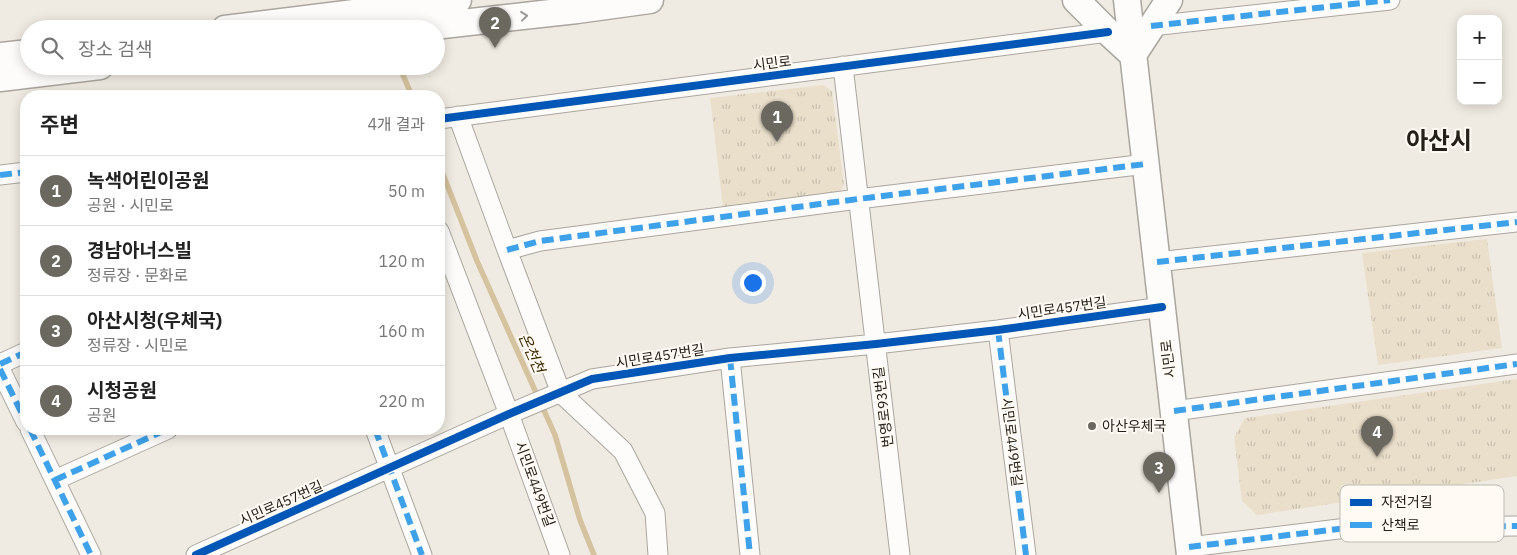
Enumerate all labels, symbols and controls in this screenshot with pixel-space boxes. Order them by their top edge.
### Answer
pin: 2 [479,7,511,48]
one-way arrow [520,11,528,22]
map controls [1457,15,1502,105]
button: + [1457,15,1502,60]
search box [20,20,445,75]
icon: search [38,34,66,62]
text: 장소 검색 [78,37,152,61]
street label: 시민로 [752,52,792,74]
button: − [1457,60,1502,105]
pin: 1 [761,101,793,142]
text: 주변 [40,110,79,138]
text: 4개 결과 [367,114,425,134]
district label: 아산시 [1406,124,1472,156]
text: 녹색어린이공원 [87,168,209,192]
text: 1 [51,181,61,201]
text: 50 m [388,181,425,201]
text: 공원 · 시민로 [87,195,173,215]
text: 경남아너스빌 [87,238,192,262]
text: 2 [51,251,61,271]
text: 120 m [378,251,425,271]
text: 정류장 · 문화로 [87,265,188,285]
your location [740,270,766,296]
street label: 시민로457번길 [1016,293,1108,323]
text: 아산시청(우체국) [87,308,222,332]
text: 3 [51,321,61,341]
text: 160 m [378,321,425,341]
water label: 온천천 [515,330,550,378]
text: 정류장 · 시민로 [87,335,188,355]
street label: 시민로 [1157,339,1179,379]
street label: 시민로457번길 [614,340,706,372]
street label: 번영로93번길 [869,366,897,448]
text: 시청공원 [87,378,157,402]
text: 4 [51,391,61,411]
text: 220 m [378,391,425,411]
street label: 시민로449번길 [998,396,1026,488]
text: 공원 [87,405,116,425]
pin: 4 [1361,416,1393,457]
place label: 아산우체국 [1102,417,1167,435]
marker: 아산우체국 [1086,420,1098,432]
street label: 시민로449번길 [511,439,559,529]
pin: 3 [1143,452,1175,493]
street label: 시민로457번길 [236,477,326,529]
legend [1340,485,1504,542]
text: 자전거길 [1381,493,1433,511]
text: 산책로 [1381,516,1420,534]

